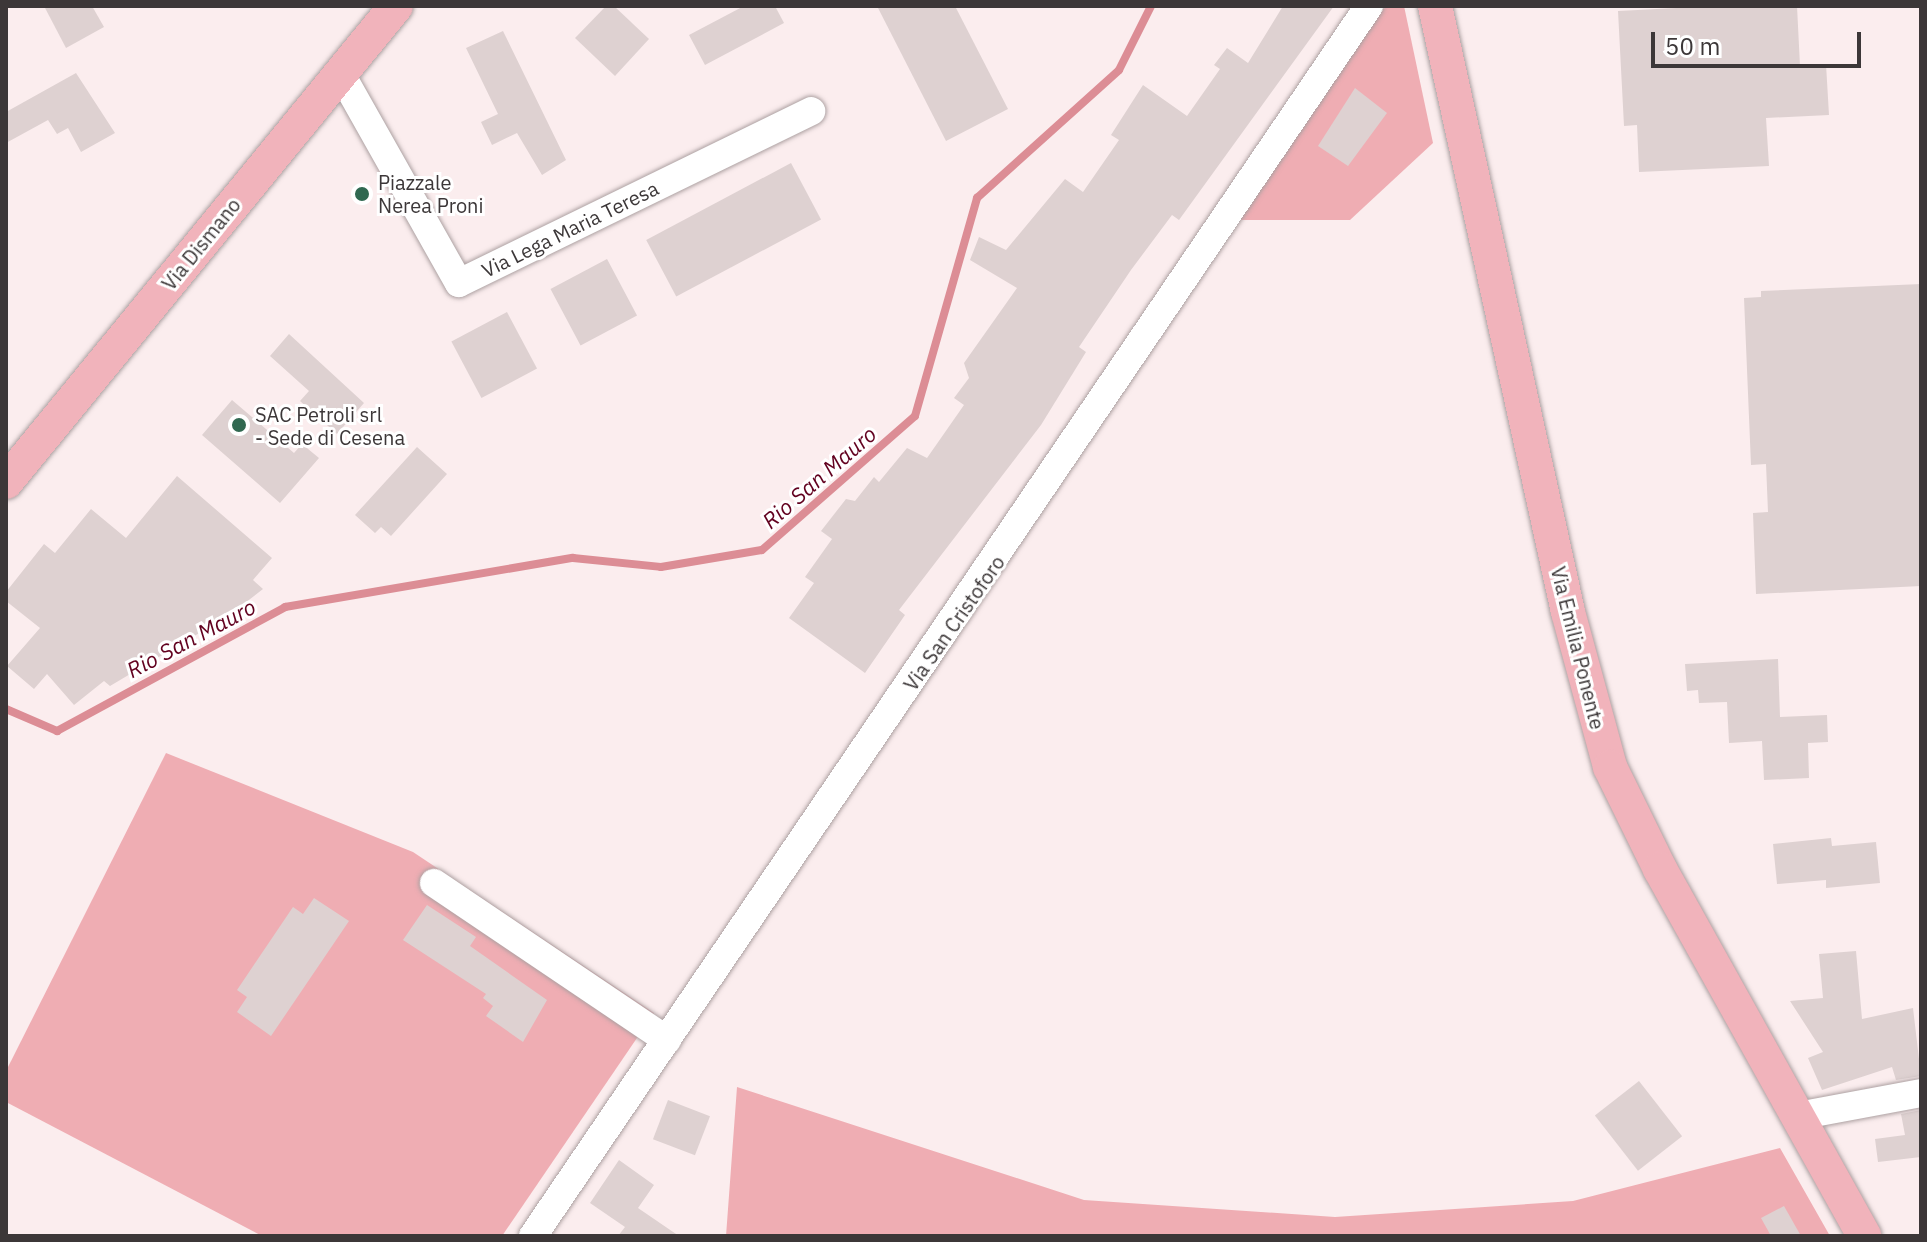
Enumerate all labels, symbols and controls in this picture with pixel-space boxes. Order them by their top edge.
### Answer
scale bar [1655,16,1865,66]
text: 50 m [1665,30,1720,62]
place label: Piazzale Nerea Proni [378,170,483,217]
street label: Via Lega Maria Teresa [478,176,662,282]
marker: Piazzale Nerea Proni [353,185,371,203]
street label: Via Dismano [157,193,245,295]
place label: SAC Petroli srl - Sede di Cesena [255,402,405,449]
marker: SAC Petroli srl - Sede di Cesena [230,416,248,434]
water label: Rio San Mauro [757,420,881,534]
street label: Via San Cristoforo [898,551,1010,695]
street label: Via Emilia Ponente [1546,564,1610,732]
water label: Rio San Mauro [122,593,260,683]

